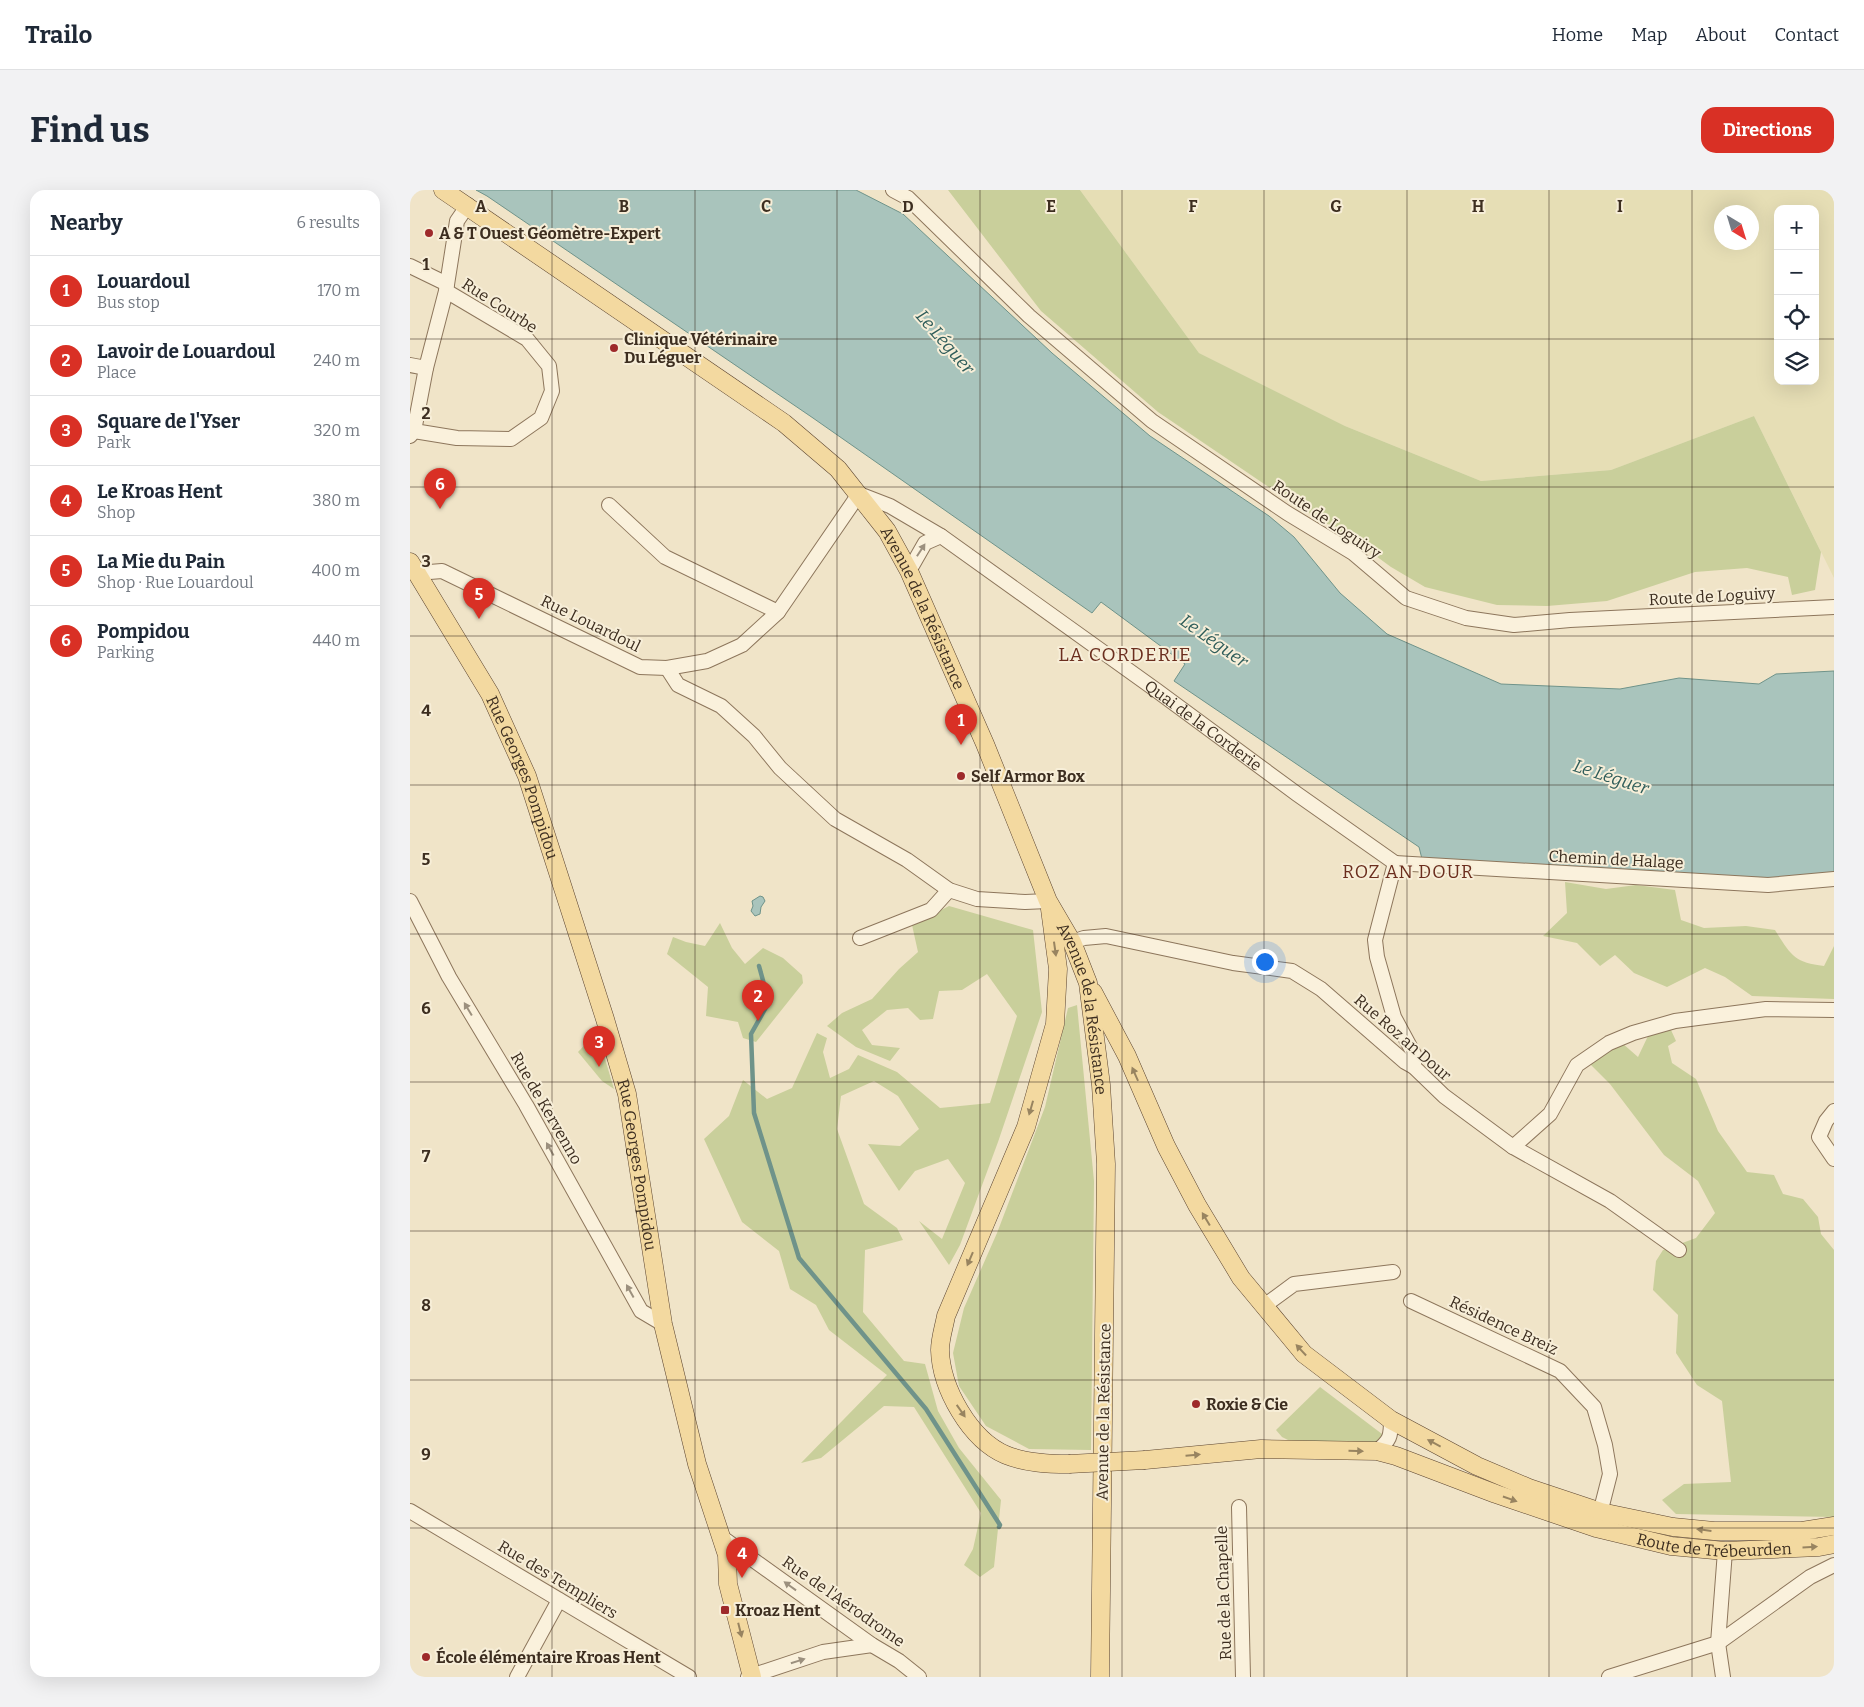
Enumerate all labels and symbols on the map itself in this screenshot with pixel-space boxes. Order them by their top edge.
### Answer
text: A [475,197,487,216]
text: B [619,197,629,216]
text: C [761,197,771,216]
text: D [902,197,914,216]
text: E [1046,197,1056,216]
text: F [1189,197,1198,216]
text: G [1330,197,1342,216]
text: H [1472,197,1485,216]
text: I [1617,197,1623,216]
north arrow [1714,205,1759,250]
place label: A & T Ouest Géomètre-Expert [439,224,662,243]
marker: A & T Ouest Géomètre-Expert [423,227,435,239]
text: 1 [423,255,430,274]
street label: Rue Courbe [459,274,541,337]
water label: Le Léguer [911,305,979,379]
place label: Clinique Vétérinaire Du Léguer [624,330,778,367]
marker: Clinique Vétérinaire Du Léguer [608,342,620,354]
text: 2 [421,404,431,423]
pin: 6 [424,468,456,509]
street label: Route de Loguivy [1269,476,1385,563]
street label: Avenue de la Résistance [876,523,969,692]
one-way arrow [917,543,926,557]
text: 3 [421,552,431,571]
pin: 5 [463,578,495,619]
street label: Route de Loguivy [1648,584,1776,609]
street label: Rue Louardoul [538,591,644,656]
water label: Le Léguer [1176,610,1253,673]
district label: LA CORDERIE [1058,643,1192,666]
street label: Quai de la Corderie [1141,676,1265,775]
street label: Rue Georges Pompidou [482,693,562,862]
text: 4 [421,701,431,720]
pin: 1 [945,704,977,745]
water label: Le Léguer [1571,755,1652,800]
place label: Self Armor Box [971,767,1085,786]
marker: Self Armor Box [955,770,967,782]
street label: Chemin de Halage [1548,846,1684,873]
text: 5 [422,850,431,869]
district label: ROZ AN DOUR [1342,861,1474,883]
street label: Avenue de la Résistance [1053,919,1111,1095]
one-way arrow [1052,942,1060,958]
your location [1252,949,1278,975]
pin: 2 [742,980,774,1021]
street label: Rue Roz an Dour [1350,990,1455,1085]
text: 6 [421,999,431,1018]
one-way arrow [463,1002,473,1015]
pin: 3 [583,1026,615,1067]
street label: Rue de Kervenno [507,1049,586,1168]
one-way arrow [1130,1066,1138,1081]
street label: Rue Georges Pompidou [613,1077,660,1252]
one-way arrow [1027,1101,1035,1116]
one-way arrow [546,1142,555,1155]
text: 7 [422,1147,431,1166]
one-way arrow [1201,1213,1210,1226]
one-way arrow [966,1252,974,1266]
one-way arrow [625,1284,634,1297]
street label: Résidence Breiz [1447,1292,1561,1359]
text: 8 [421,1296,431,1315]
street label: Avenue de la Résistance [1092,1323,1115,1501]
one-way arrow [1296,1344,1307,1356]
place label: Roxie & Cie [1206,1395,1288,1414]
marker: Roxie & Cie [1190,1398,1202,1410]
one-way arrow [956,1404,966,1418]
one-way arrow [1427,1439,1441,1447]
text: 9 [421,1445,431,1464]
one-way arrow [1348,1447,1364,1455]
one-way arrow [1186,1451,1202,1459]
one-way arrow [1502,1496,1517,1503]
street label: Rue de la Chapelle [1212,1525,1235,1661]
one-way arrow [1696,1526,1712,1534]
street label: Route de Trébeurden [1635,1529,1792,1561]
street label: Rue des Templiers [495,1536,621,1623]
pin: 4 [726,1537,758,1578]
one-way arrow [1803,1543,1819,1551]
street label: Rue de l'Aérodrome [779,1552,909,1651]
one-way arrow [783,1581,797,1591]
place label: Kroaz Hent [735,1601,821,1620]
marker: Kroaz Hent [719,1604,731,1616]
one-way arrow [736,1622,744,1637]
place label: École élémentaire Kroas Hent [436,1646,662,1667]
marker: École élémentaire Kroas Hent [420,1651,432,1663]
one-way arrow [791,1656,806,1664]

